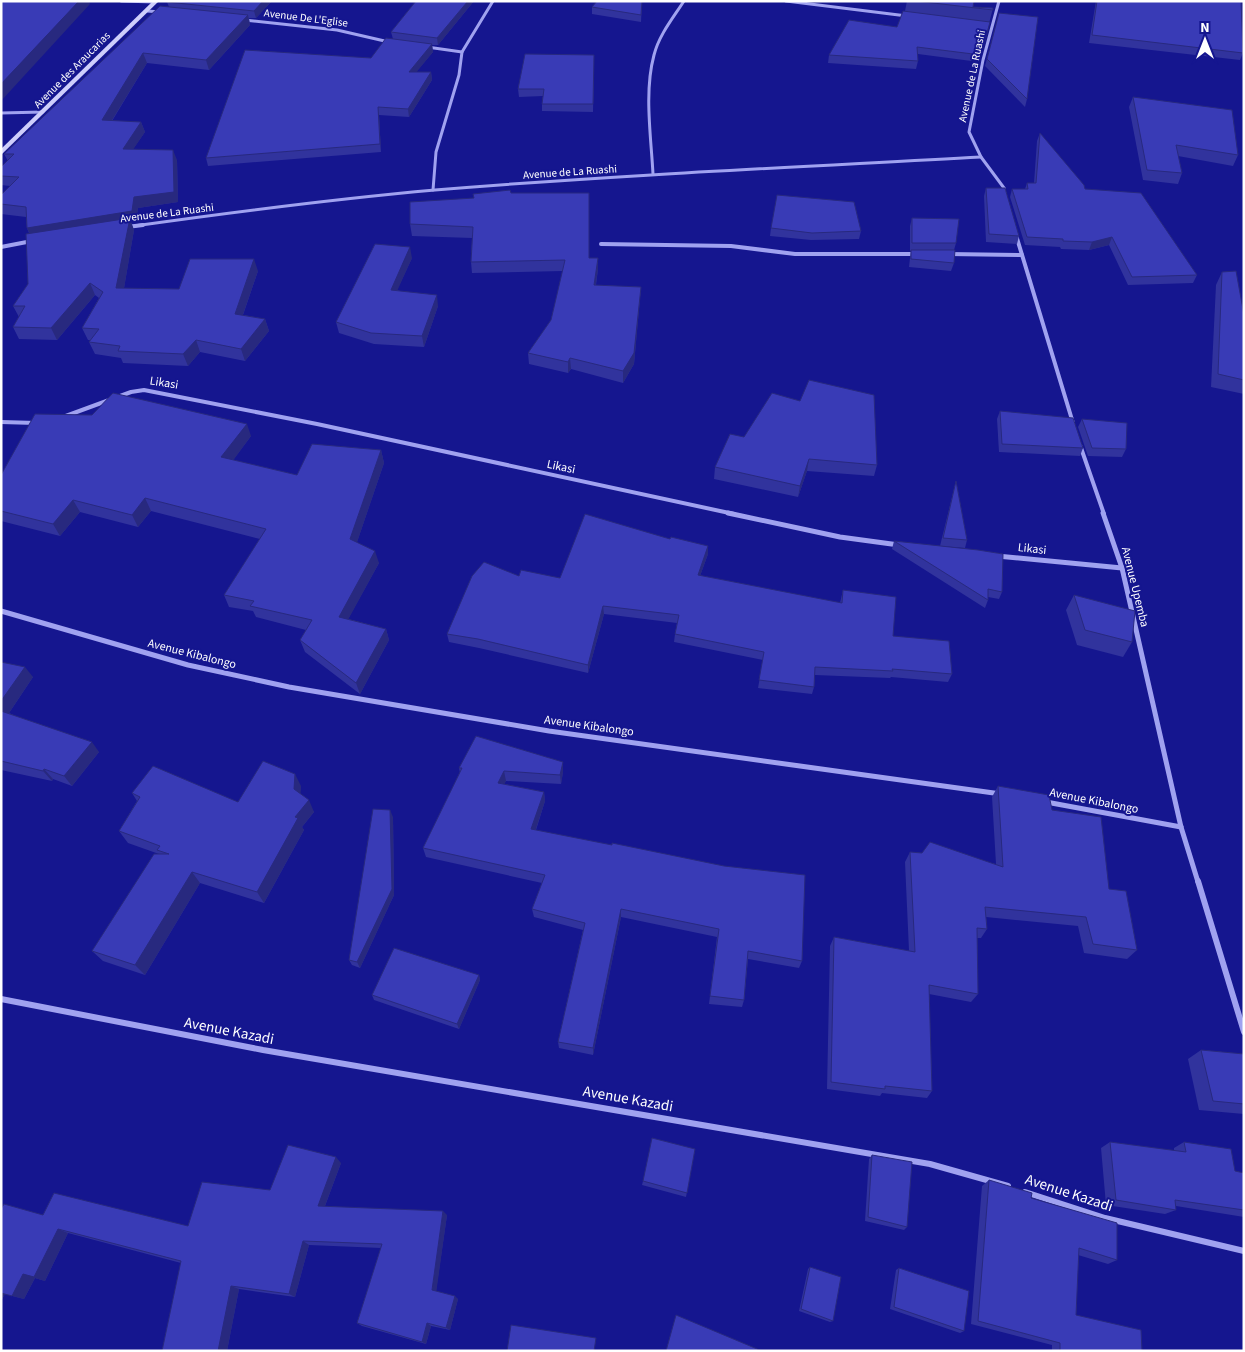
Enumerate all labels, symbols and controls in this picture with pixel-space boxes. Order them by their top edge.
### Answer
street label: Avenue De L'Eglise [263,5,349,31]
north arrow [1180,15,1230,65]
text: N [1200,18,1210,38]
street label: Avenue des Araucarias [30,28,114,112]
street label: Avenue de La Ruashi [955,28,989,124]
street label: Avenue de La Ruashi [523,161,617,183]
street label: Avenue de La Ruashi [119,200,215,226]
street label: Likasi [149,372,180,394]
street label: Likasi [545,456,577,478]
street label: Likasi [1017,539,1047,559]
street label: Avenue Upemba [1117,545,1153,629]
street label: Avenue Kibalongo [146,635,238,673]
street label: Avenue Kibalongo [543,711,635,741]
street label: Avenue Kibalongo [1048,784,1140,818]
street label: Avenue Kazadi [182,1012,276,1050]
street label: Avenue Kazadi [581,1081,675,1117]
street label: Avenue Kazadi [1022,1169,1116,1217]

